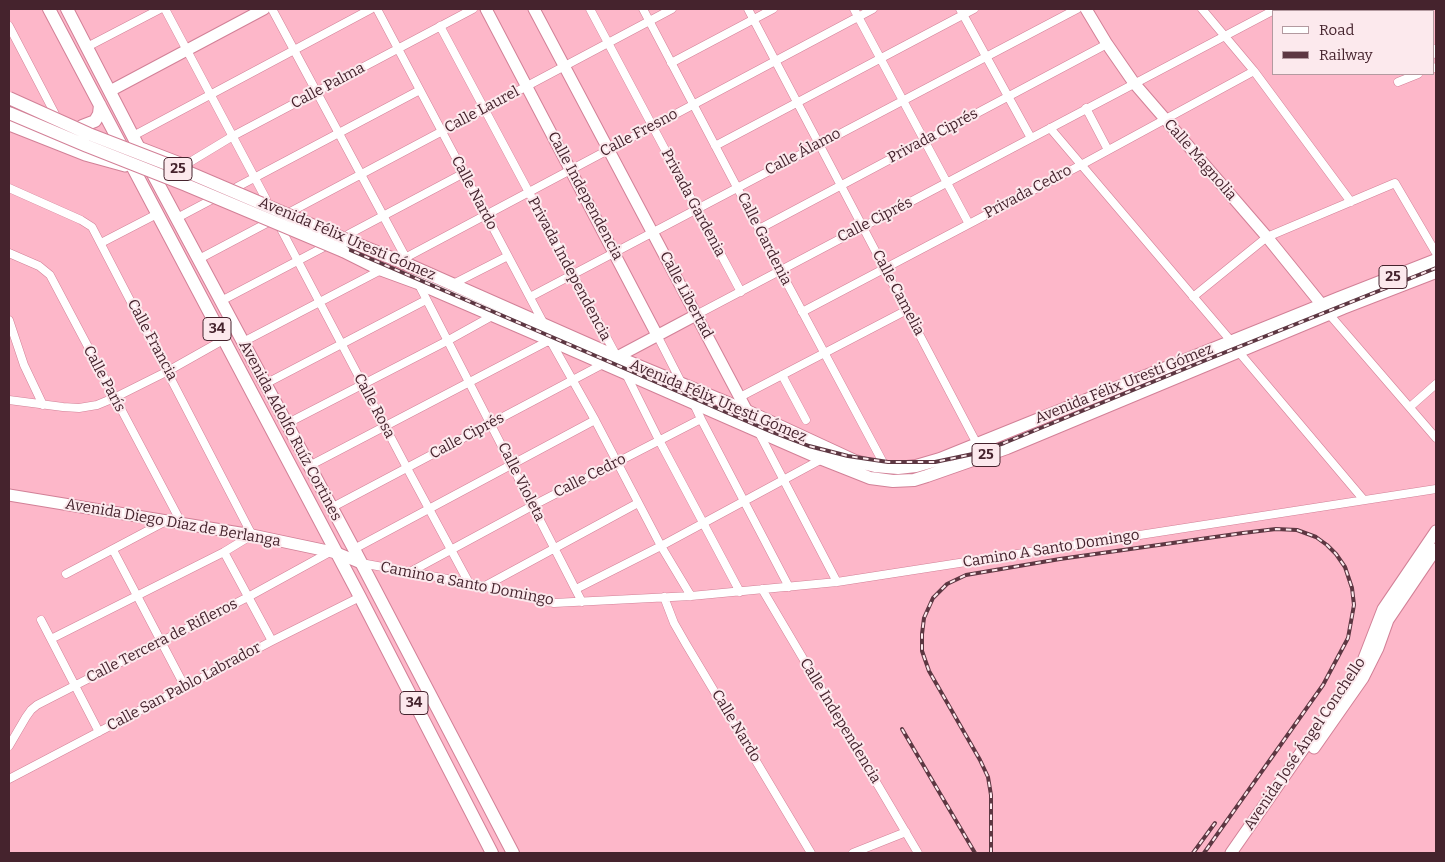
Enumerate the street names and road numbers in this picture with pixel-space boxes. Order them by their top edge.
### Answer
street label: Calle Palma [288,59,368,113]
street label: Calle Laurel [442,83,522,137]
street label: Calle Fresno [597,105,681,161]
street label: Privada Ciprés [885,105,981,167]
street label: Calle Magnolia [1160,116,1240,204]
street label: Calle Álamo [762,125,844,179]
street label: Calle Independencia [544,129,626,263]
street label: Privada Gardenia [657,146,729,260]
street label: Calle Nardo [447,153,501,233]
road number: 25 [164,157,192,180]
street label: Privada Cedro [981,161,1075,223]
street label: Calle Gardenia [733,190,795,288]
street label: Avenida Félix Uresti Gómez [256,193,438,285]
street label: Calle Ciprés [835,193,915,247]
street label: Privada Independencia [523,194,615,344]
street label: Calle Camelia [868,247,928,339]
street label: Calle Libertad [656,248,716,342]
road number: 25 [1379,266,1407,288]
street label: Calle Francia [123,296,181,384]
road number: 34 [203,318,231,340]
street label: Avenida Adolfo Ruíz Cortines [235,338,345,524]
street label: Avenida Félix Uresti Gómez [1032,340,1216,428]
street label: Calle París [79,343,129,415]
street label: Avenida Félix Uresti Gómez [627,355,809,447]
street label: Calle Rosa [349,370,399,442]
street label: Calle Ciprés [427,409,507,463]
street label: Calle Violeta [493,439,549,525]
road number: 25 [972,444,1000,466]
street label: Calle Cedro [551,450,629,502]
street label: Avenida Diego Díaz de Berlanga [64,495,282,551]
street label: Camino A Santo Domingo [961,526,1141,572]
street label: Camino a Santo Domingo [379,558,555,610]
street label: Calle Tercera de Rifleros [83,595,241,687]
street label: Calle San Pablo Labrador [104,639,264,735]
street label: Avenida José Ángel Conchello [1240,654,1370,834]
street label: Calle Independencia [796,655,884,787]
street label: Calle Nardo [707,687,765,765]
road number: 34 [400,691,428,714]

